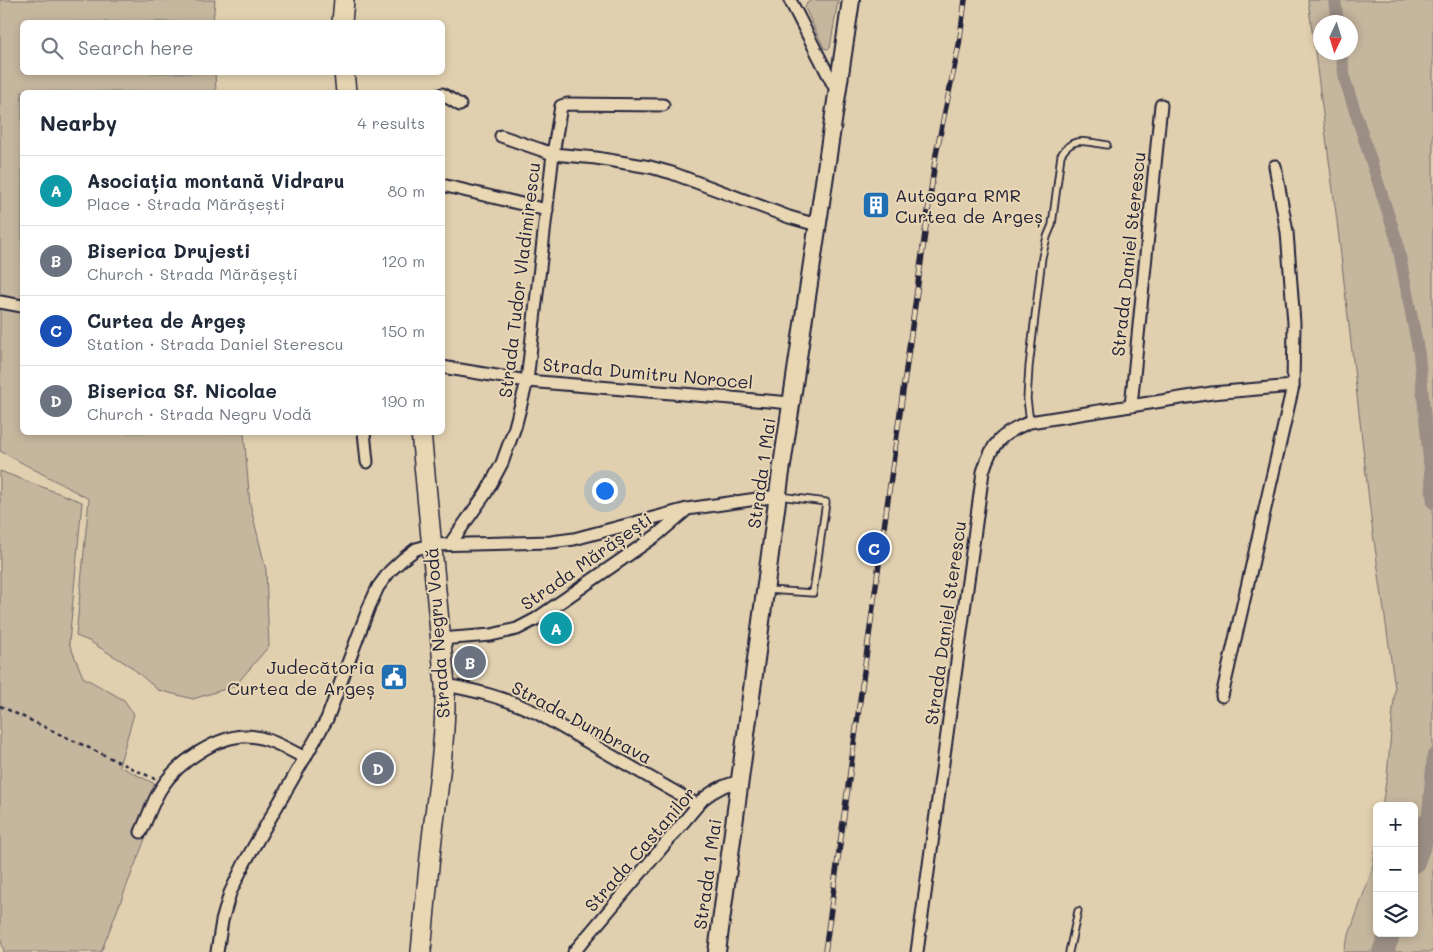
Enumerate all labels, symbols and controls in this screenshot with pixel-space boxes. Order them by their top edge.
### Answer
north arrow [1313,15,1358,60]
search box [20,20,445,75]
icon: search [38,34,66,62]
text: Search here [78,35,194,60]
text: Nearby [40,109,117,136]
text: 4 results [357,112,425,133]
street label: Strada Daniel Sterescu [1105,150,1151,358]
street label: Strada Tudor Vladimirescu [493,161,545,399]
text: Asociația montană Vidraru [87,168,345,193]
text: A [50,180,62,201]
text: 80 m [388,180,425,201]
place label: Autogara RMR Curtea de Argeș [895,183,1043,228]
building icon: Autogara RMR Curtea de Argeș [861,190,891,220]
text: Place · Strada Mărășești [87,193,285,214]
text: Biserica Drujesti [87,238,251,263]
text: B [51,250,61,271]
text: 120 m [381,250,425,271]
text: Church · Strada Mărășești [87,263,298,284]
text: Curtea de Argeș [87,308,246,333]
text: C [50,320,62,341]
text: 150 m [381,320,425,341]
text: Station · Strada Daniel Sterescu [87,333,343,354]
street label: Strada Dumitru Norocel [542,352,754,394]
text: Biserica Sf. Nicolae [87,378,277,403]
text: D [50,390,62,411]
text: 190 m [381,390,425,411]
text: Church · Strada Negru Vodă [87,403,312,424]
street label: Strada 1 Mai [741,416,781,530]
your location [592,478,618,504]
street label: Strada Mărășești [516,507,656,615]
street label: Strada Daniel Sterescu [919,519,971,727]
pin: C [858,529,890,567]
street label: Strada Negru Vodă [419,547,455,719]
pin: A [540,609,572,647]
pin: B [454,643,486,681]
place label: Judecătoria Curtea de Argeș [227,655,375,700]
public building icon: Judecătoria Curtea de Argeș [379,662,409,692]
street label: Strada Dumbrava [508,675,656,769]
pin: D [362,749,394,787]
street label: Strada Castanilor [579,781,701,917]
map controls [1373,802,1418,937]
button: + [1373,802,1418,847]
street label: Strada 1 Mai [687,817,727,931]
button: − [1373,847,1418,892]
button: layers [1373,892,1418,937]

